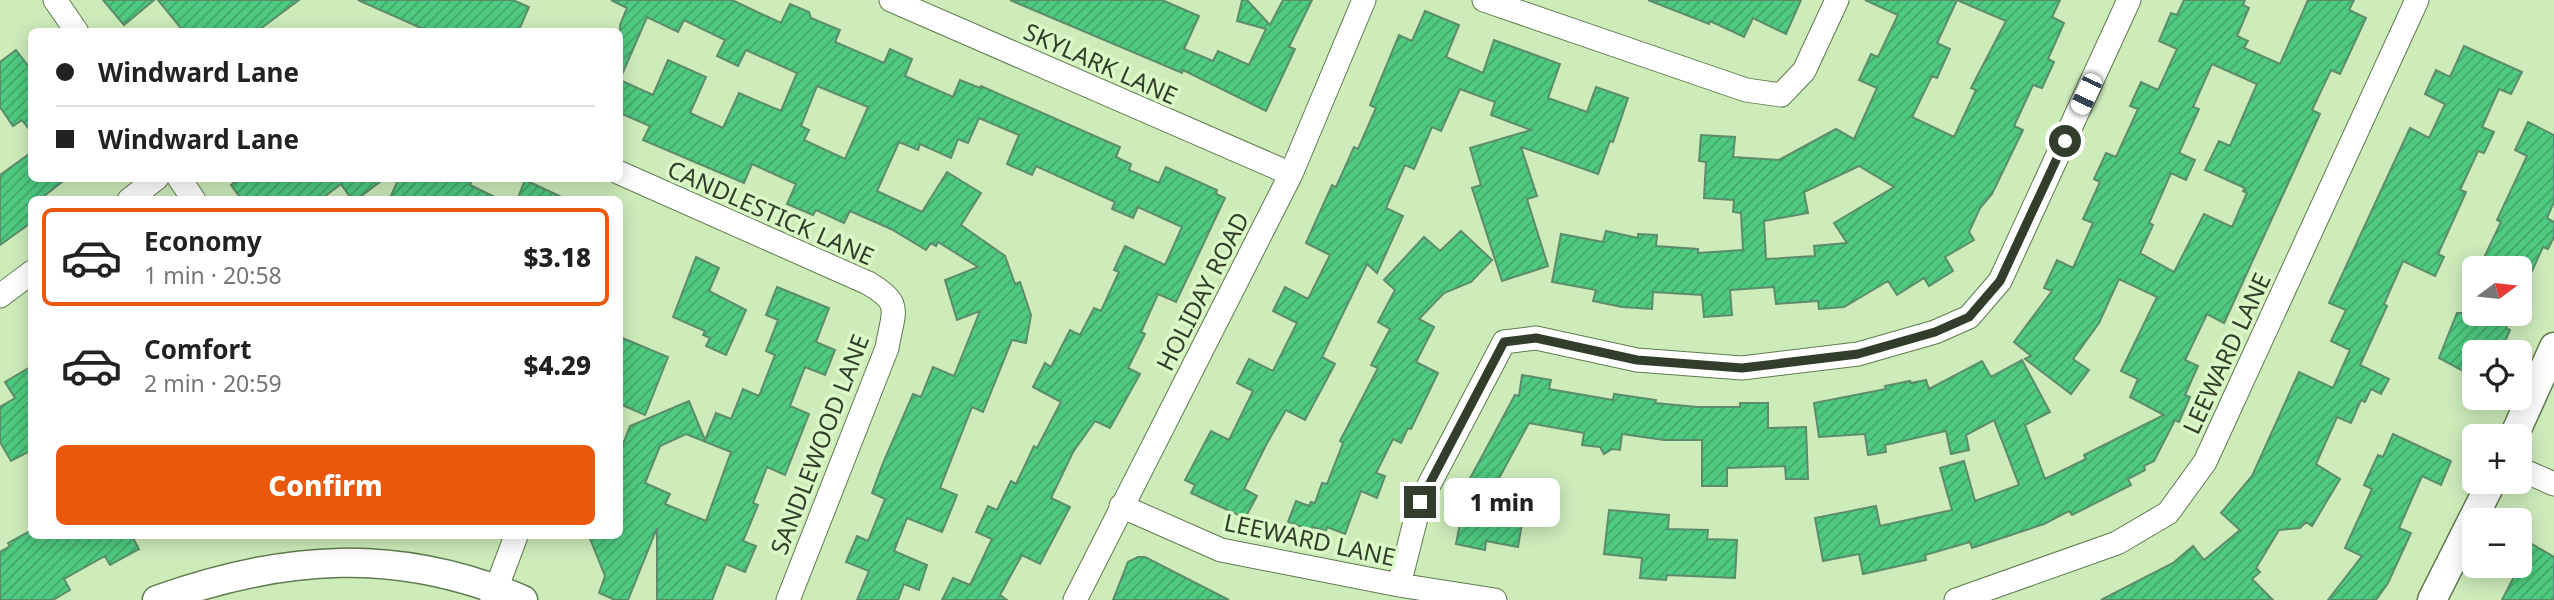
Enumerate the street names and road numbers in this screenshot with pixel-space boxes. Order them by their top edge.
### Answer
street label: SKYLARK LANE [1019,14,1183,112]
street label: CANDLESTICK LANE [663,152,879,272]
street label: HOLIDAY ROAD [1148,206,1256,376]
street label: LEEWARD LANE [2174,267,2278,439]
street label: SANDLEWOOD LANE [762,329,876,559]
street label: LEEWARD LANE [1221,505,1399,573]

